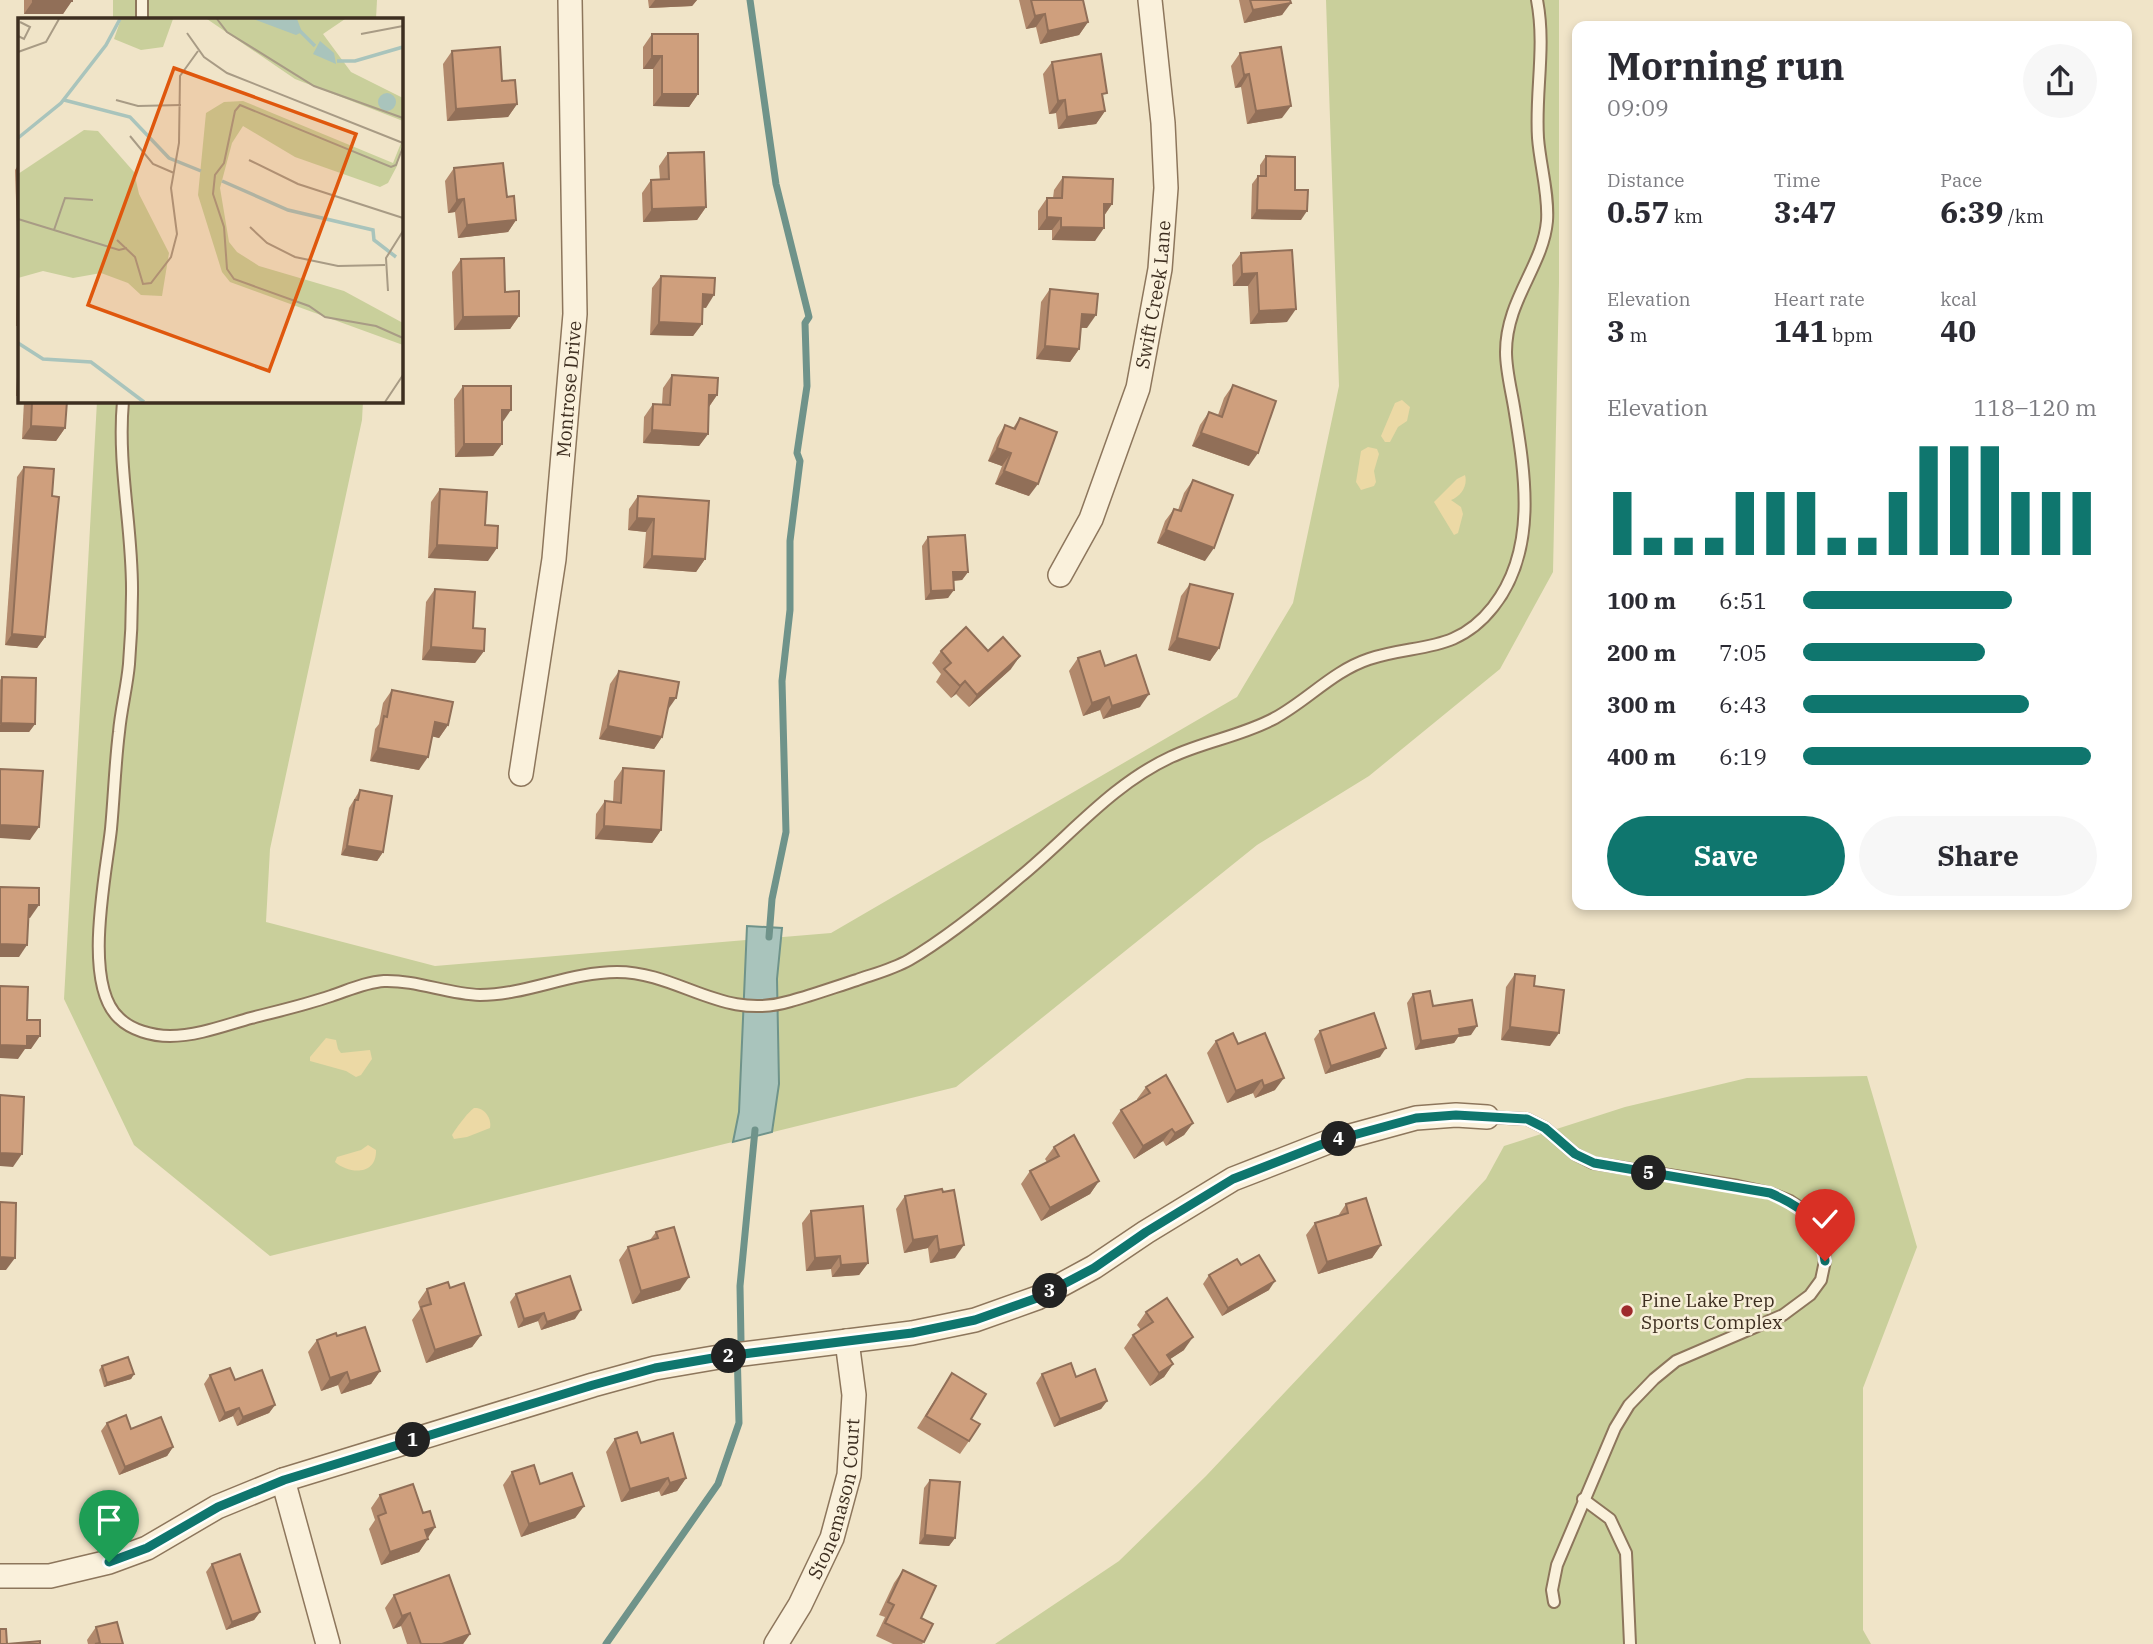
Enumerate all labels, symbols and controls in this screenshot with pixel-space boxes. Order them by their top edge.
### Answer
inset map [18,18,402,402]
text: Morning run [1607,41,1845,90]
button: share [2023,44,2097,118]
text: 09:09 [1607,92,1669,122]
text: Distance [1607,168,1685,192]
text: Time [1774,168,1820,192]
text: Pace [1940,168,1982,192]
text: 0.57 [1607,192,1669,231]
text: 3:47 [1774,192,1837,231]
text: 6:39 [1940,192,2003,231]
text: km [1669,204,1703,228]
text: /km [2003,204,2044,228]
street label: Swift Creek Lane [1130,219,1176,371]
text: Elevation [1607,287,1691,311]
text: Heart rate [1774,287,1865,311]
text: kcal [1940,287,1977,311]
text: 3 [1607,311,1625,350]
text: 141 [1774,311,1828,350]
text: 40 [1940,311,1976,350]
street label: Montrose Drive [551,320,586,459]
text: m [1625,323,1648,347]
text: bpm [1828,323,1873,347]
text: Elevation [1607,392,1708,422]
text: 118–120 m [1973,392,2097,422]
text: 100 m [1607,585,1676,615]
text: 6:51 [1719,585,1767,615]
text: 200 m [1607,637,1676,667]
text: 7:05 [1719,637,1767,667]
text: 300 m [1607,689,1676,719]
text: 6:43 [1719,689,1767,719]
text: 400 m [1607,741,1676,771]
text: 6:19 [1719,741,1767,771]
button: Save [1607,816,1845,896]
button: Share [1859,816,2097,896]
pin: 4 [1322,1122,1356,1156]
text: 4 [1333,1126,1344,1150]
pin: 5 [1632,1156,1666,1190]
text: 5 [1643,1160,1654,1184]
pin [1795,1189,1855,1261]
icon: check [1806,1200,1844,1238]
pin: 3 [1032,1274,1068,1308]
text: 3 [1044,1278,1055,1302]
place label: Pine Lake Prep Sports Complex [1641,1288,1783,1334]
marker: Pine Lake Prep Sports Complex [1619,1303,1635,1319]
pin: 2 [712,1338,746,1374]
text: 2 [723,1343,734,1367]
street label: Stonemason Court [802,1417,865,1583]
pin: 1 [396,1422,430,1458]
text: 1 [407,1427,418,1451]
pin [79,1490,139,1562]
icon: arrive [90,1501,128,1539]

